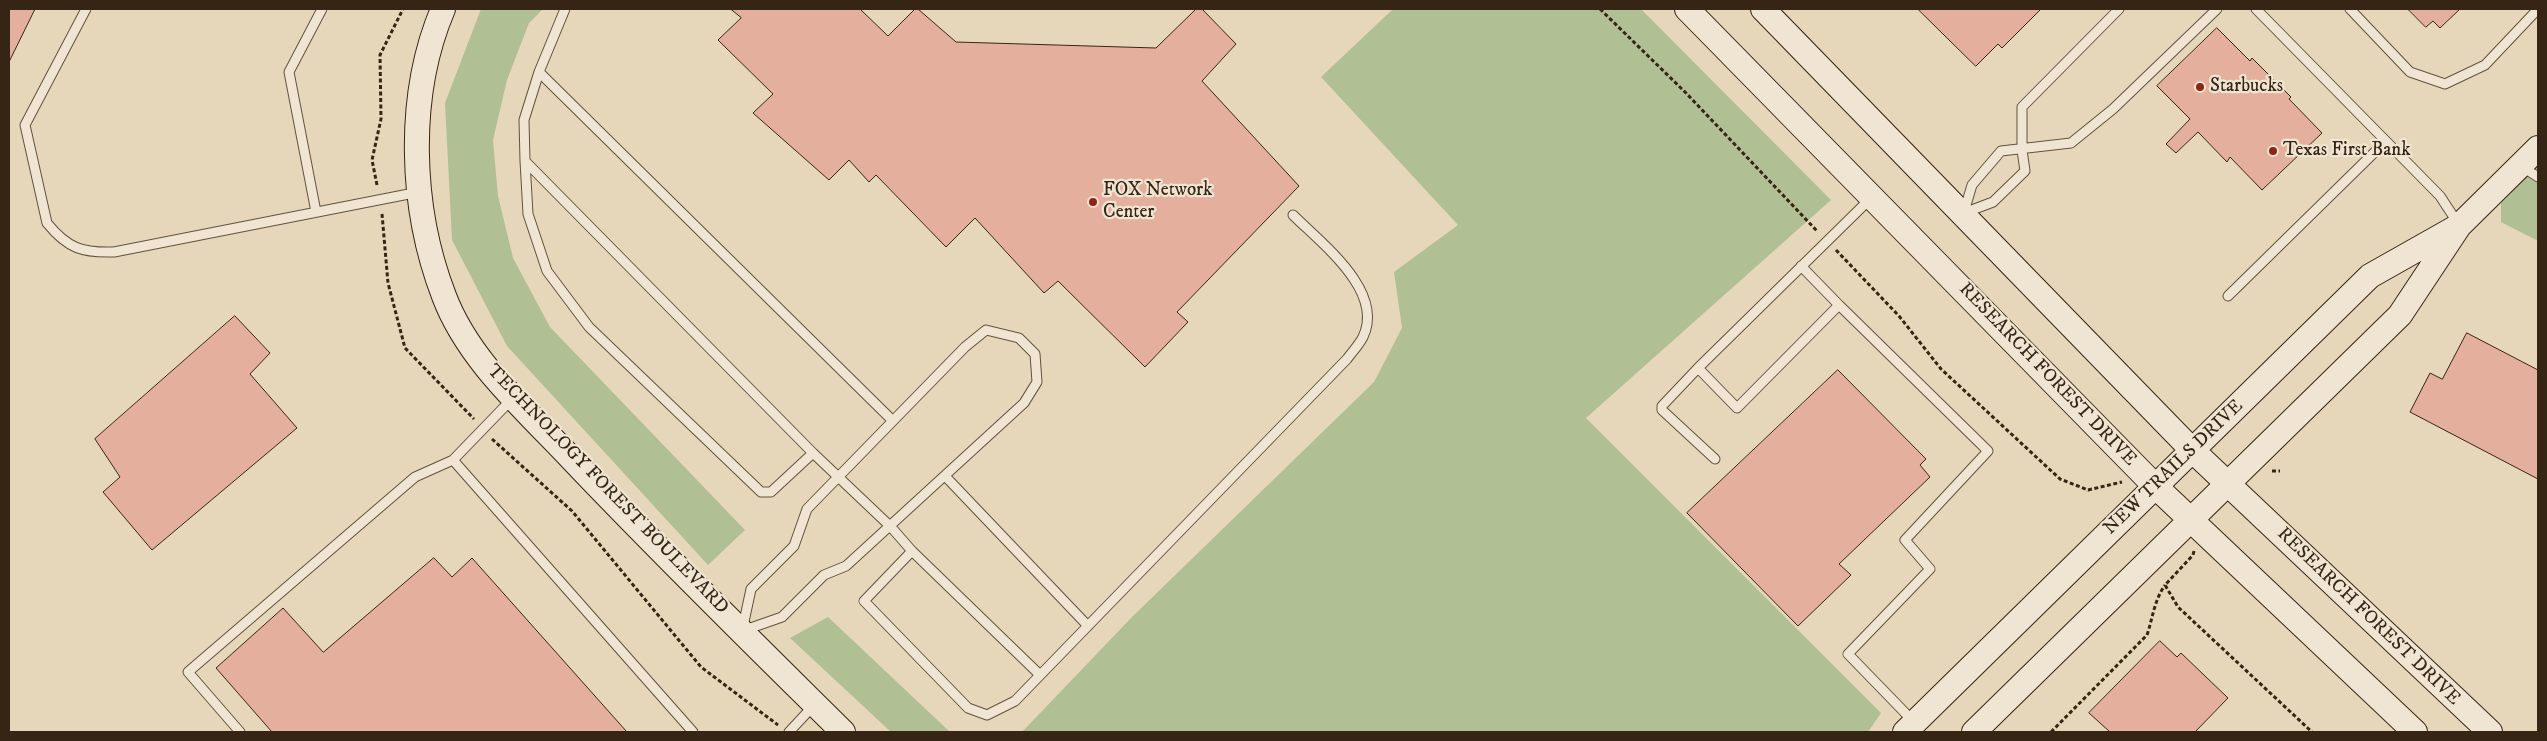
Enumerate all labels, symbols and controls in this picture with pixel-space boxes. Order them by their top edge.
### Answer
place label: Starbucks [2210,76,2283,98]
marker: Starbucks [2194,81,2206,93]
place label: Texas First Bank [2283,140,2411,162]
marker: Texas First Bank [2267,145,2279,157]
place label: FOX Network Center [1103,180,1213,224]
marker: FOX Network Center [1087,196,1099,208]
street label: RESEARCH FOREST DRIVE [1953,279,2141,471]
street label: TECHNOLOGY FOREST BOULEVARD [481,360,733,620]
street label: NEW TRAILS DRIVE [2100,396,2248,540]
street label: RESEARCH FOREST DRIVE [2272,523,2464,711]

